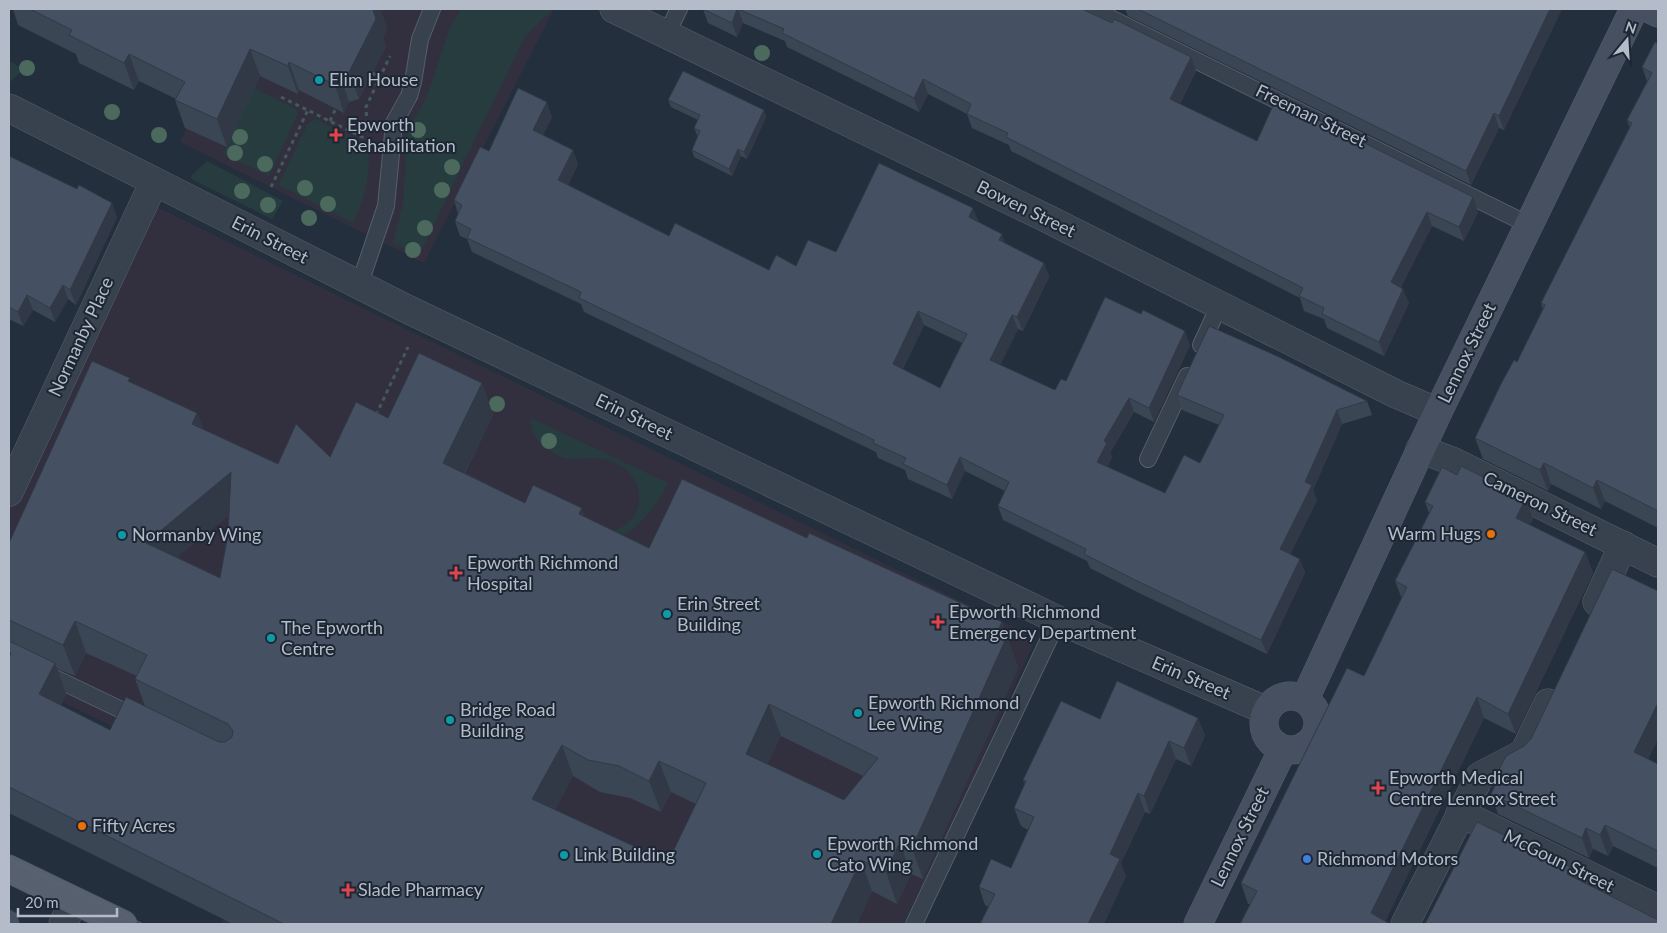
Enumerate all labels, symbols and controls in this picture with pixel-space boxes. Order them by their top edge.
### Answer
north arrow [1602,15,1652,65]
text: N [1623,17,1639,37]
place label: Elim House [329,68,418,90]
marker: Elim House [313,74,325,86]
street label: Freeman Street [1253,79,1371,152]
place label: Epworth Rehabilitation [347,113,456,156]
marker: Epworth Rehabilitation [329,128,343,142]
street label: Bowen Street [973,175,1080,242]
street label: Erin Street [228,210,313,268]
street label: Normanby Place [43,273,117,400]
street label: Lennox Street [1432,298,1500,406]
street label: Erin Street [592,388,677,444]
street label: Cameron Street [1480,466,1601,540]
place label: Warm Hugs [1388,522,1481,544]
place label: Normanby Wing [132,523,261,545]
marker: Warm Hugs [1485,528,1497,540]
marker: Normanby Wing [116,529,128,541]
place label: Epworth Richmond Hospital [467,551,618,594]
marker: Epworth Richmond Hospital [449,566,463,580]
place label: Erin Street Building [677,592,761,635]
place label: Epworth Richmond Emergency Department [949,600,1137,643]
marker: Erin Street Building [661,608,673,620]
marker: Epworth Richmond Emergency Department [931,615,945,629]
place label: The Epworth Centre [281,616,383,659]
marker: The Epworth Centre [265,632,277,644]
street label: Erin Street [1149,651,1234,704]
place label: Epworth Richmond Lee Wing [868,691,1019,734]
place label: Bridge Road Building [460,698,556,741]
marker: Epworth Richmond Lee Wing [852,707,864,719]
marker: Bridge Road Building [444,714,456,726]
place label: Epworth Medical Centre Lennox Street [1389,766,1557,809]
marker: Epworth Medical Centre Lennox Street [1371,781,1385,795]
street label: Lennox Street [1205,782,1273,890]
place label: Fifty Acres [92,814,176,836]
marker: Fifty Acres [76,820,88,832]
street label: McGoun Street [1501,824,1619,897]
place label: Epworth Richmond Cato Wing [827,832,978,875]
place label: Link Building [574,843,675,865]
place label: Richmond Motors [1317,847,1458,869]
marker: Epworth Richmond Cato Wing [811,848,823,860]
marker: Link Building [558,849,570,861]
marker: Richmond Motors [1301,853,1313,865]
place label: Slade Pharmacy [358,878,484,900]
marker: Slade Pharmacy [342,884,354,896]
scale bar [18,886,116,918]
text: 20 m [25,893,59,911]

